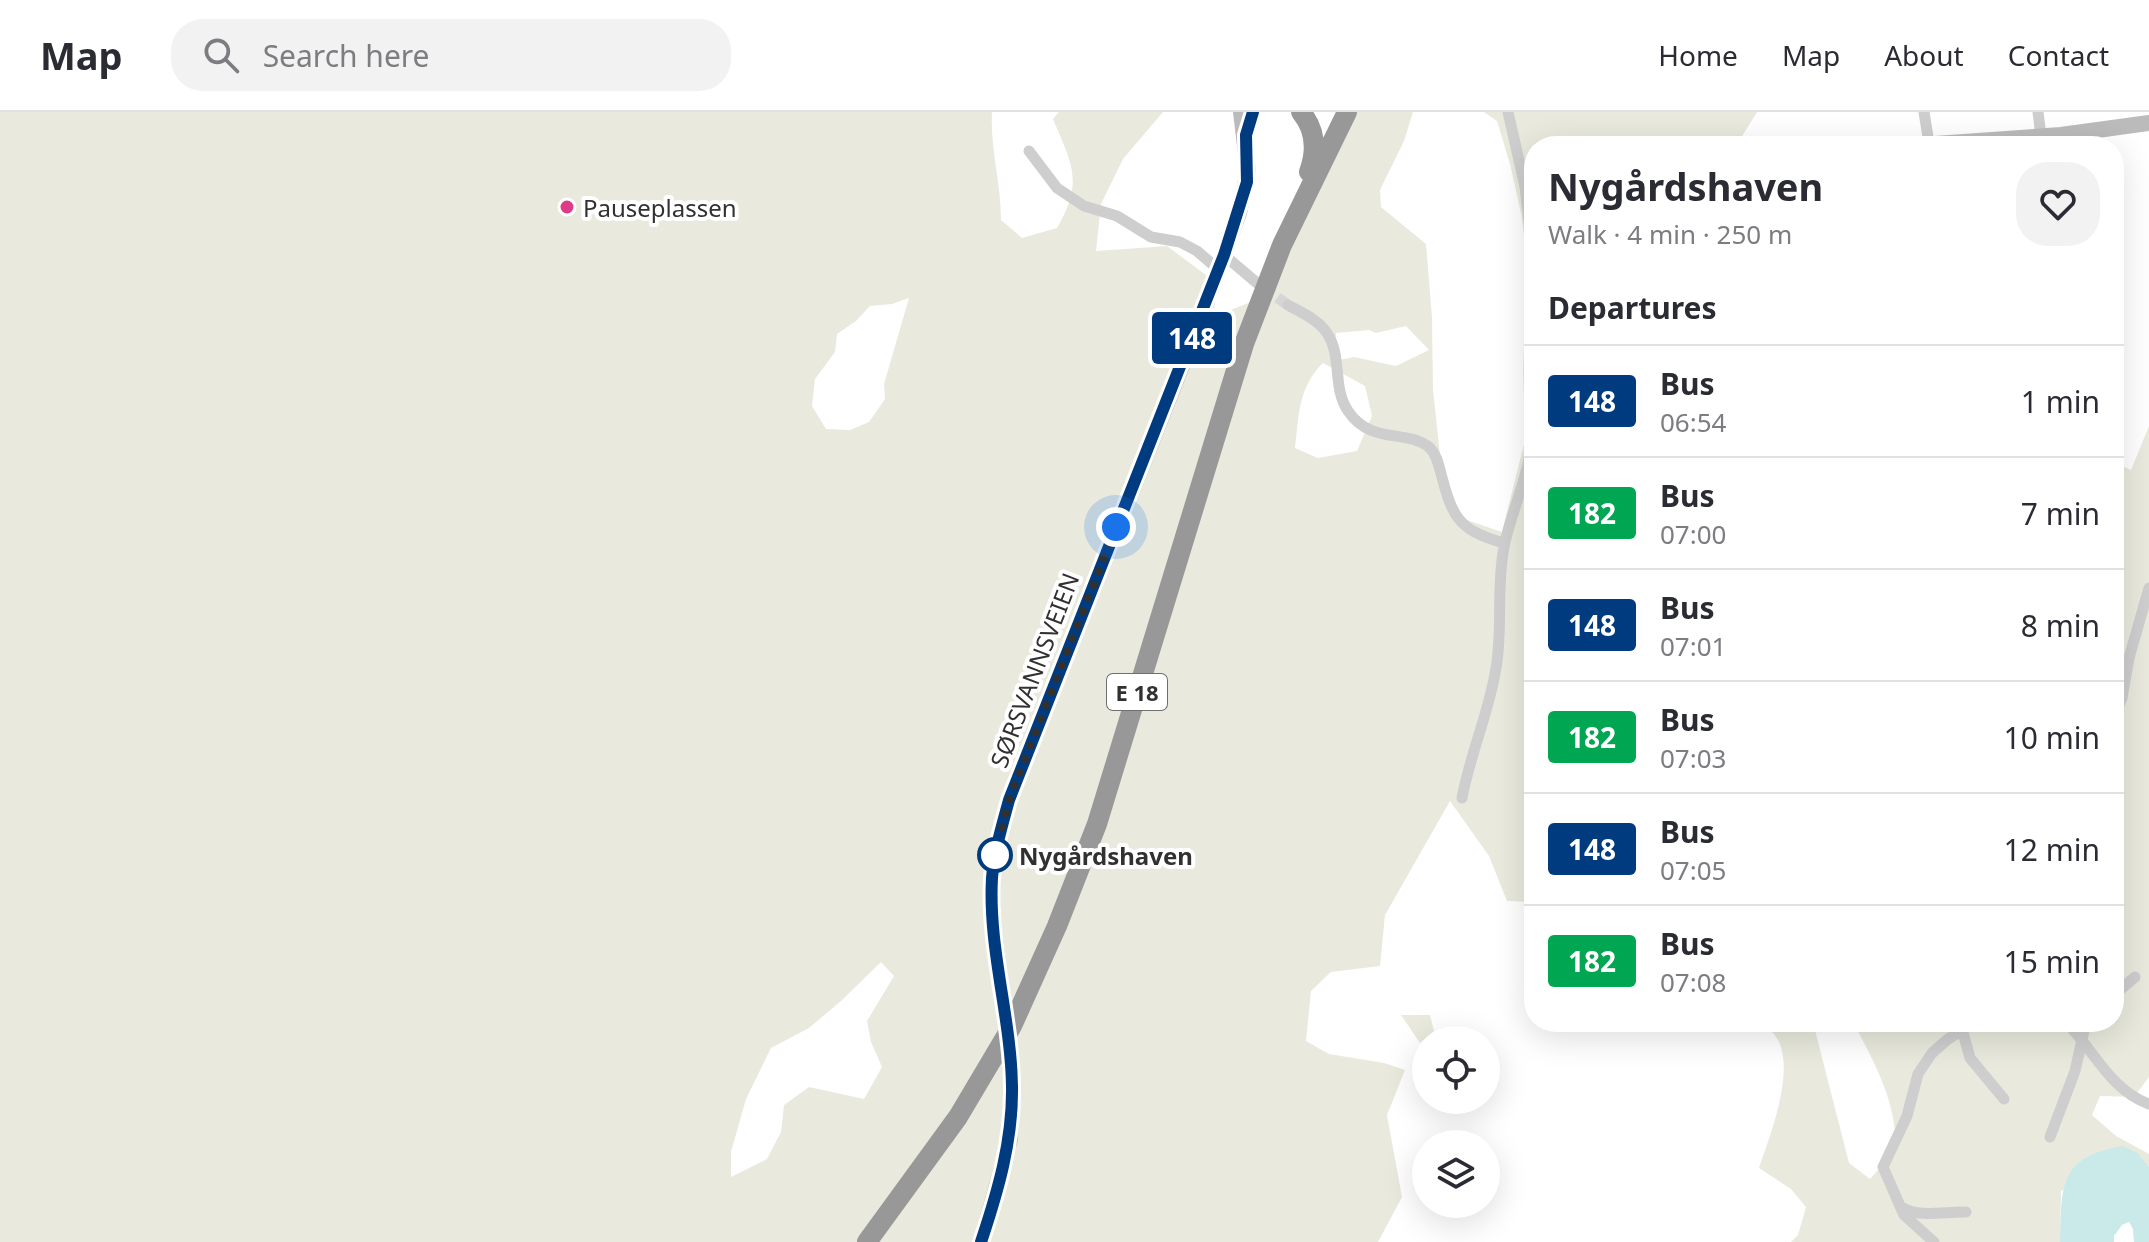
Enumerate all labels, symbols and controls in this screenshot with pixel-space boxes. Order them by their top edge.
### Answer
search box [171,19,731,91]
text: Map [40,29,123,81]
icon: search [199,33,243,77]
text: Search here [263,35,430,76]
text: Home [1658,36,1738,74]
text: Map [1782,36,1840,74]
text: About [1884,36,1964,74]
text: Contact [2008,36,2109,74]
text: Nygårdshaven [1548,160,1823,212]
button: heart [2016,162,2100,246]
place label: Pauseplassen [583,191,737,224]
marker: Pauseplassen [558,198,576,216]
text: Walk · 4 min · 250 m [1548,216,1792,252]
text: Departures [1548,287,1717,328]
line badge: 148 [1146,312,1238,364]
text: 148 [1168,319,1216,357]
text: Bus [1660,363,1715,404]
text: 1 min [2021,381,2100,422]
text: 148 [1568,382,1616,420]
text: 06:54 [1660,404,1726,440]
text: Bus [1660,475,1715,516]
text: 7 min [2021,493,2100,534]
text: 182 [1568,494,1616,532]
your location [1096,507,1136,547]
text: 07:00 [1660,516,1726,552]
street label: SØRSVANNSVEIEN [982,568,1086,772]
text: Bus [1660,587,1715,628]
text: 8 min [2021,605,2100,646]
text: 148 [1568,606,1616,644]
text: 07:01 [1660,628,1726,664]
road number: E 18 [1107,674,1167,710]
text: Bus [1660,699,1715,740]
text: 10 min [2004,717,2100,758]
text: 182 [1568,718,1616,756]
text: 07:03 [1660,740,1726,776]
text: Bus [1660,811,1715,852]
text: 12 min [2004,829,2100,870]
text: 148 [1568,830,1616,868]
marker: Nygårdshaven [978,838,1012,872]
place label: Nygårdshaven [1019,839,1193,872]
text: 07:05 [1660,852,1726,888]
text: Bus [1660,923,1715,964]
text: 15 min [2004,941,2100,982]
text: 182 [1568,942,1616,980]
text: 07:08 [1660,964,1726,1000]
map controls [1412,1026,1500,1218]
button: locate [1412,1026,1500,1114]
button: layers [1412,1130,1500,1218]

